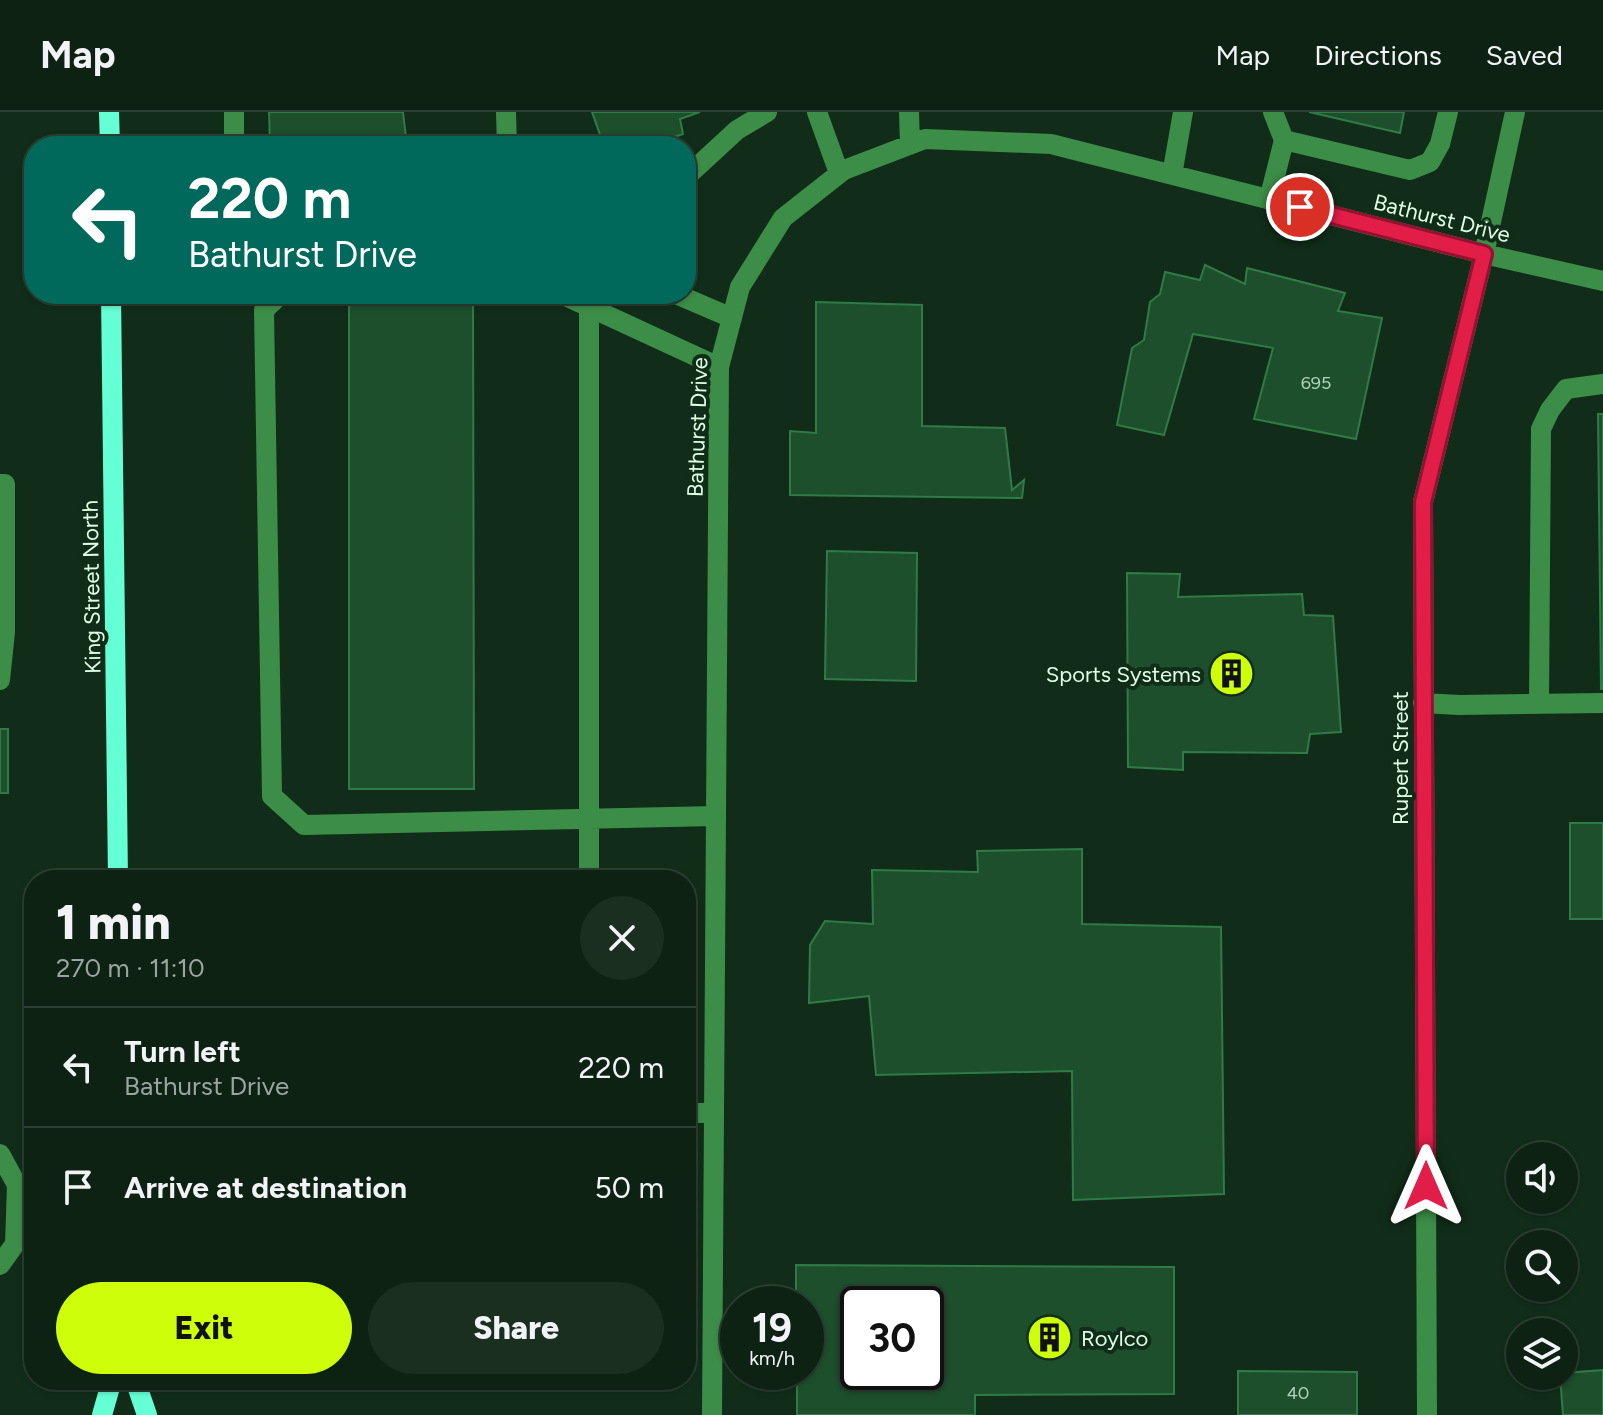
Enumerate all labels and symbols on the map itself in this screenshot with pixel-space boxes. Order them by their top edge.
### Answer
pin [1266,173,1334,241]
street label: Bathurst Drive [1371,188,1513,248]
street label: Bathurst Drive [682,357,713,497]
house number: 695 [1301,372,1331,394]
street label: King Street North [76,500,107,674]
building icon: Sports Systems [1208,650,1256,698]
place label: Sports Systems [1046,661,1201,688]
street label: Rupert Street [1387,691,1414,825]
position arrow [1384,1144,1468,1228]
speed limit sign: 30 [840,1286,944,1390]
building icon: Roylco [1026,1314,1074,1362]
place label: Roylco [1081,1325,1148,1352]
house number: 40 [1287,1382,1309,1404]

